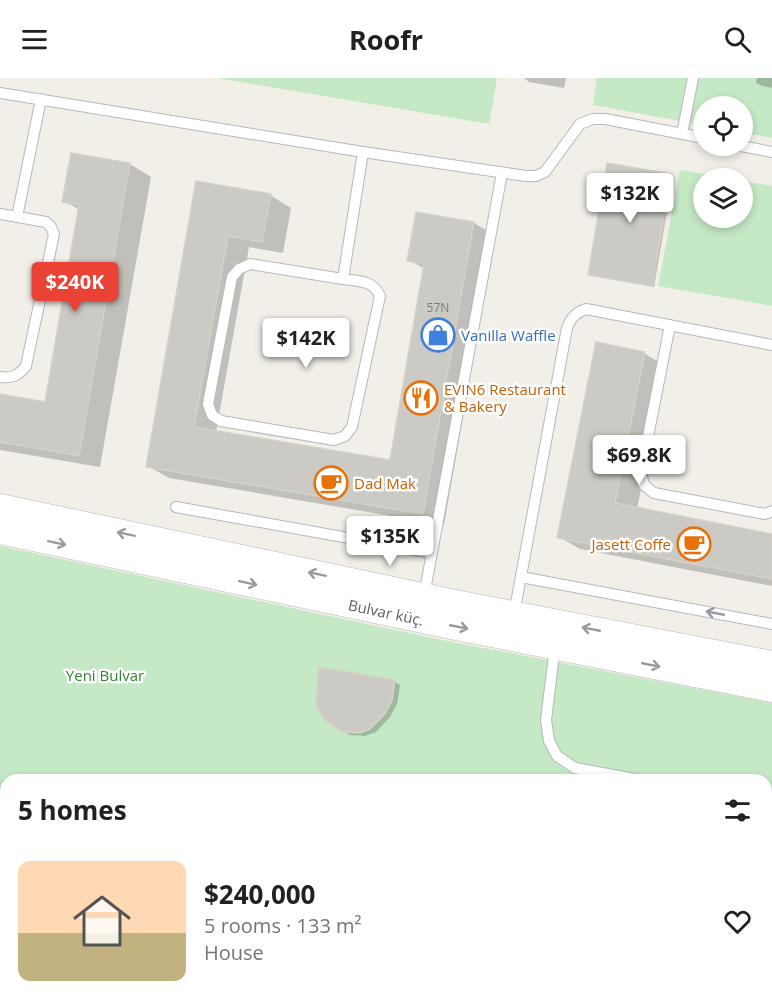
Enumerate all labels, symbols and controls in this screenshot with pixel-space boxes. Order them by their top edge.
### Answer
text: Roofr [349,21,423,58]
icon: menu [18,23,51,56]
icon: search [721,23,754,56]
map controls [693,96,753,228]
button: locate [693,96,753,156]
button: layers [693,168,753,228]
pin: $132K [588,173,672,224]
text: $132K [600,179,660,206]
pin: $240K [33,262,117,313]
text: $240K [45,268,105,295]
house number: 57N [427,299,449,316]
shop icon: Vanilla Waffle [420,317,456,353]
pin: $142K [264,318,348,369]
text: $142K [276,324,336,351]
place label: Vanilla Waffle [461,325,556,345]
place label: EVIN6 Restaurant & Bakery [444,379,566,416]
restaurant icon: EVIN6 Restaurant & Bakery [403,380,439,416]
pin: $69.8K [590,435,688,486]
text: $69.8K [607,441,671,468]
cafe icon: Dad Mak [313,465,349,501]
place label: Dad Mak [354,473,416,493]
pin: $135K [348,516,432,567]
text: $135K [360,522,420,549]
cafe icon: Jasett Coffe [676,526,712,562]
one-way arrow [117,527,136,539]
place label: Jasett Coffe [589,534,671,554]
one-way arrow [47,538,67,549]
one-way arrow [308,568,328,579]
one-way arrow [238,578,257,589]
street label: Bulvar küç. [346,594,426,630]
one-way arrow [705,607,725,618]
one-way arrow [449,622,469,633]
one-way arrow [582,623,601,634]
one-way arrow [640,660,660,671]
park label: Yeni Bulvar [66,665,144,685]
text: 5 homes [18,792,127,828]
icon: filters [721,794,754,827]
text: $240,000 [204,876,315,912]
icon: home [66,885,138,957]
icon: heart [721,905,754,938]
text: 5 rooms · 133 m² [204,912,362,939]
text: House [204,939,264,966]

